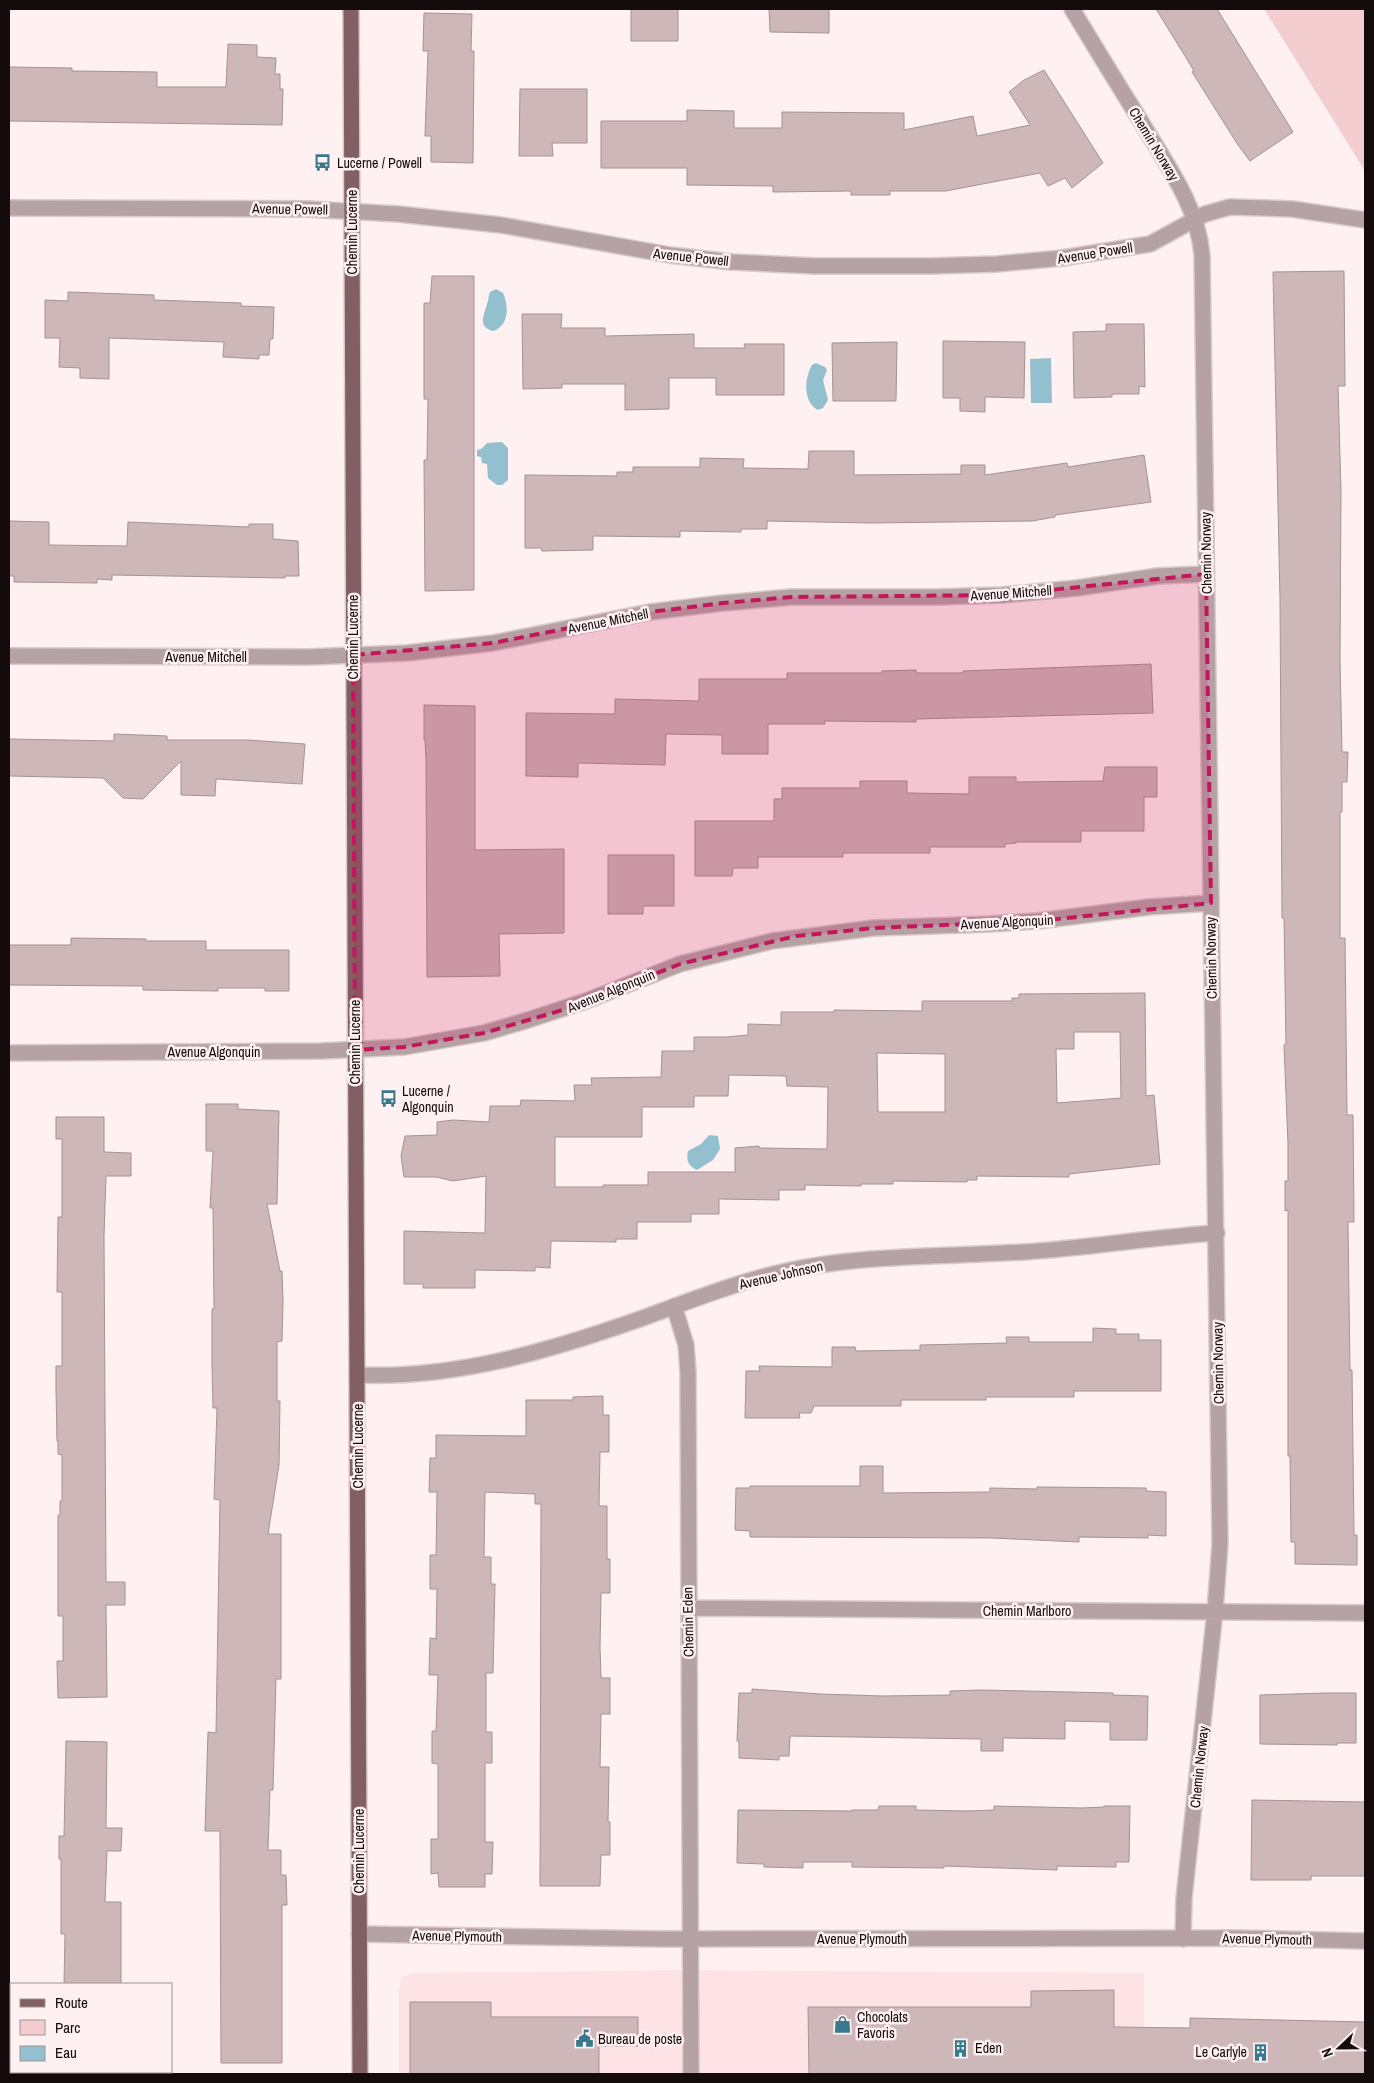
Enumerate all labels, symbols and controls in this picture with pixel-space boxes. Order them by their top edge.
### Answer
street label: Chemin Norway [1125,104,1183,184]
bus stop icon: Lucerne / Powell [313,153,333,173]
place label: Lucerne / Powell [337,154,422,172]
street label: Chemin Lucerne [343,190,361,274]
street label: Avenue Powell [251,199,328,219]
street label: Avenue Powell [1055,238,1134,268]
street label: Avenue Powell [651,244,730,270]
street label: Chemin Norway [1196,511,1216,594]
street label: Avenue Mitchell [969,581,1052,605]
street label: Chemin Lucerne [344,595,362,679]
street label: Avenue Mitchell [565,604,650,638]
street label: Avenue Mitchell [164,648,247,666]
street label: Avenue Algonquin [959,911,1054,933]
street label: Chemin Norway [1201,916,1221,999]
street label: Avenue Algonquin [564,965,657,1017]
street label: Chemin Lucerne [346,1000,364,1084]
street label: Avenue Algonquin [166,1043,261,1061]
place label: Lucerne / Algonquin [401,1082,454,1116]
bus stop icon: Lucerne / Algonquin [378,1089,398,1109]
street label: Avenue Johnson [736,1257,825,1294]
street label: Chemin Norway [1208,1321,1228,1404]
street label: Chemin Lucerne [349,1404,367,1488]
street label: Chemin Eden [678,1587,698,1657]
street label: Chemin Marlboro [983,1602,1071,1620]
street label: Chemin Norway [1186,1725,1212,1809]
street label: Chemin Lucerne [350,1809,368,1893]
street label: Avenue Plymouth [411,1926,502,1946]
street label: Avenue Plymouth [1221,1929,1312,1949]
street label: Avenue Plymouth [816,1930,907,1948]
legend [10,1983,172,2073]
text: Route [55,1992,88,2013]
place label: Chocolats Favoris [857,2008,908,2042]
shop icon: Chocolats Favoris [833,2015,853,2035]
text: Parc [55,2017,80,2038]
north arrow [1314,2023,1364,2073]
public building icon: Bureau de poste [574,2029,594,2049]
place label: Bureau de poste [598,2030,682,2048]
building icon: Eden [951,2038,971,2058]
place label: Eden [975,2039,1002,2057]
text: Eau [55,2042,77,2063]
building icon: Le Carlyle [1251,2042,1271,2062]
place label: Le Carlyle [1195,2043,1247,2061]
text: N [1317,2046,1337,2060]

